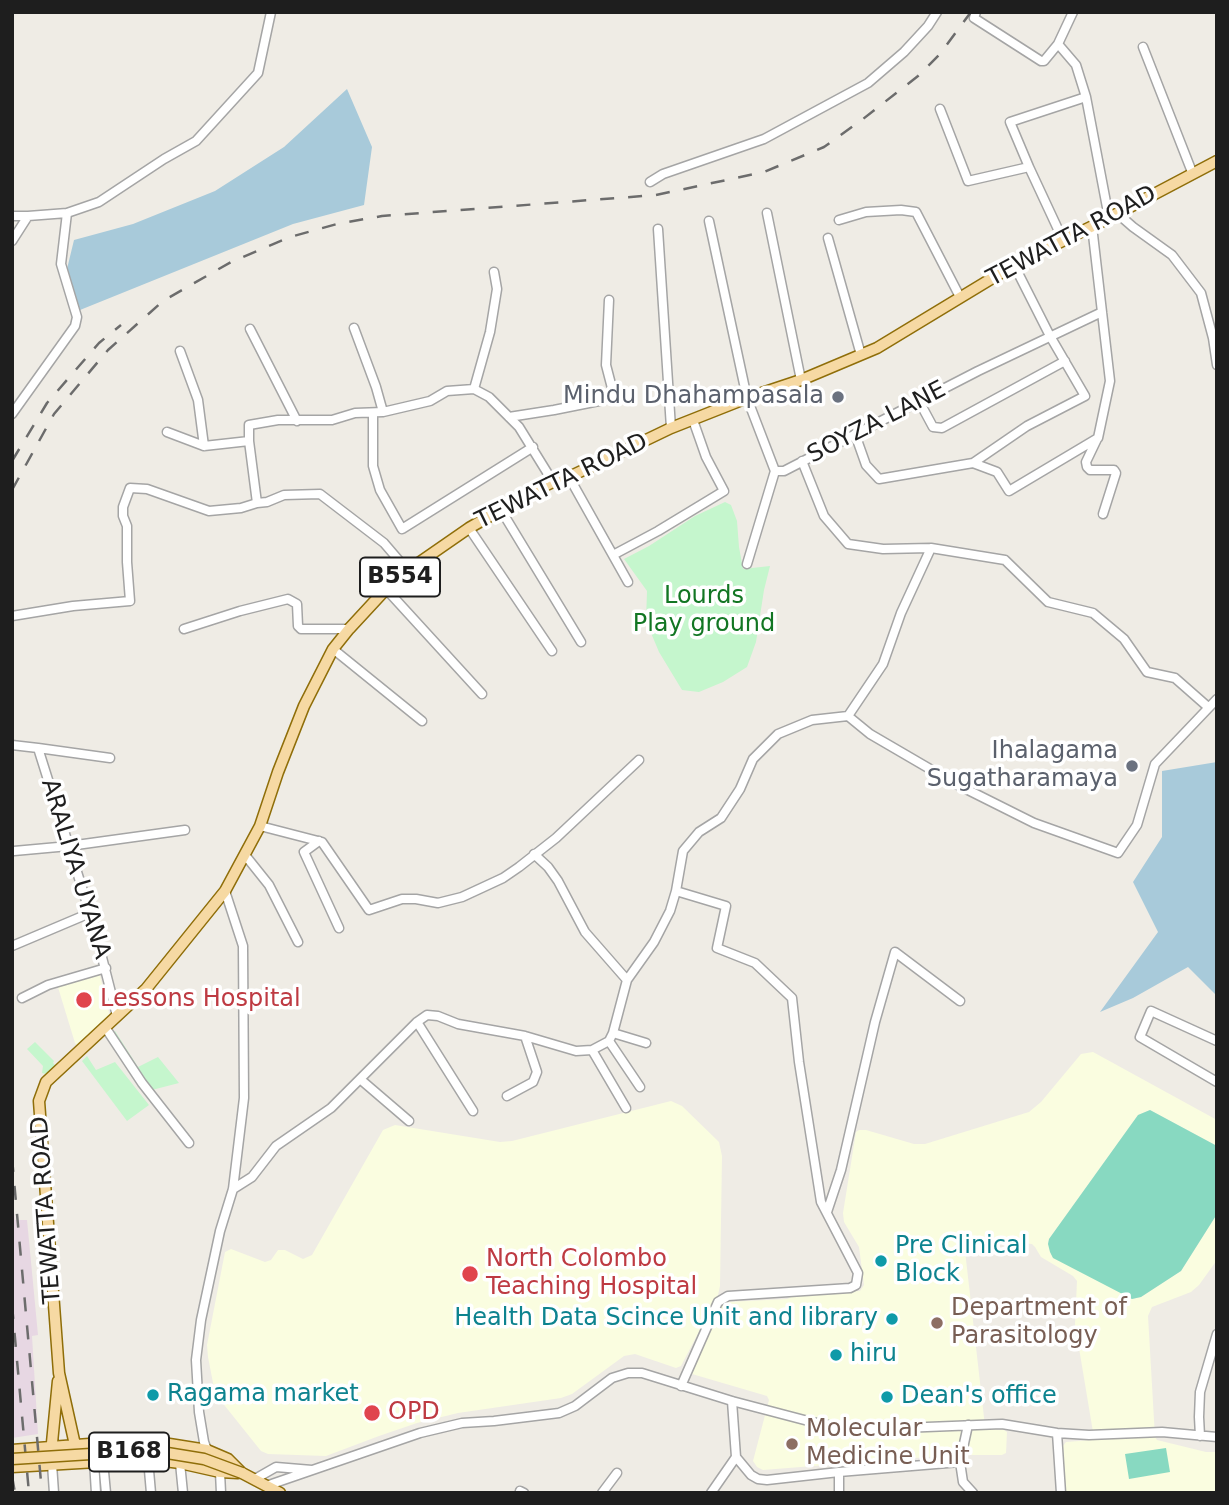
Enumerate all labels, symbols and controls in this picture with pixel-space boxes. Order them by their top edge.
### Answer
street label: TEWATTA ROAD [982,180,1162,294]
street label: SOYZA LANE [803,376,951,470]
place label: Mindu Dhahampasala [563,383,824,411]
marker: Mindu Dhahampasala [830,389,846,405]
street label: TEWATTA ROAD [471,428,653,536]
road number: B554 [360,558,440,596]
park label: Lourds Play ground [633,583,775,639]
place label: Ihalagama Sugatharamaya [927,738,1118,794]
marker: Ihalagama Sugatharamaya [1124,758,1140,774]
street label: ARALIYA UYANA [34,775,116,963]
place label: Lessons Hospital [100,986,301,1014]
marker: Lessons Hospital [74,990,94,1010]
street label: TEWATTA ROAD [26,1115,68,1305]
place label: Pre Clinical Block [895,1233,1027,1289]
place label: North Colombo Teaching Hospital [486,1246,697,1302]
marker: Pre Clinical Block [873,1253,889,1269]
marker: North Colombo Teaching Hospital [460,1264,480,1284]
place label: Department of Parasitology [951,1295,1127,1351]
place label: Health Data Scince Unit and library [454,1305,878,1333]
marker: Health Data Scince Unit and library [884,1311,900,1327]
marker: Department of Parasitology [929,1315,945,1331]
place label: hiru [850,1341,897,1369]
marker: hiru [828,1347,844,1363]
place label: Ragama market [167,1381,359,1409]
place label: Dean's office [901,1383,1057,1411]
marker: Ragama market [145,1387,161,1403]
marker: Dean's office [879,1389,895,1405]
place label: OPD [388,1399,440,1427]
marker: OPD [362,1403,382,1423]
place label: Molecular Medicine Unit [806,1416,970,1472]
road number: B168 [89,1432,169,1471]
marker: Molecular Medicine Unit [784,1436,800,1452]

